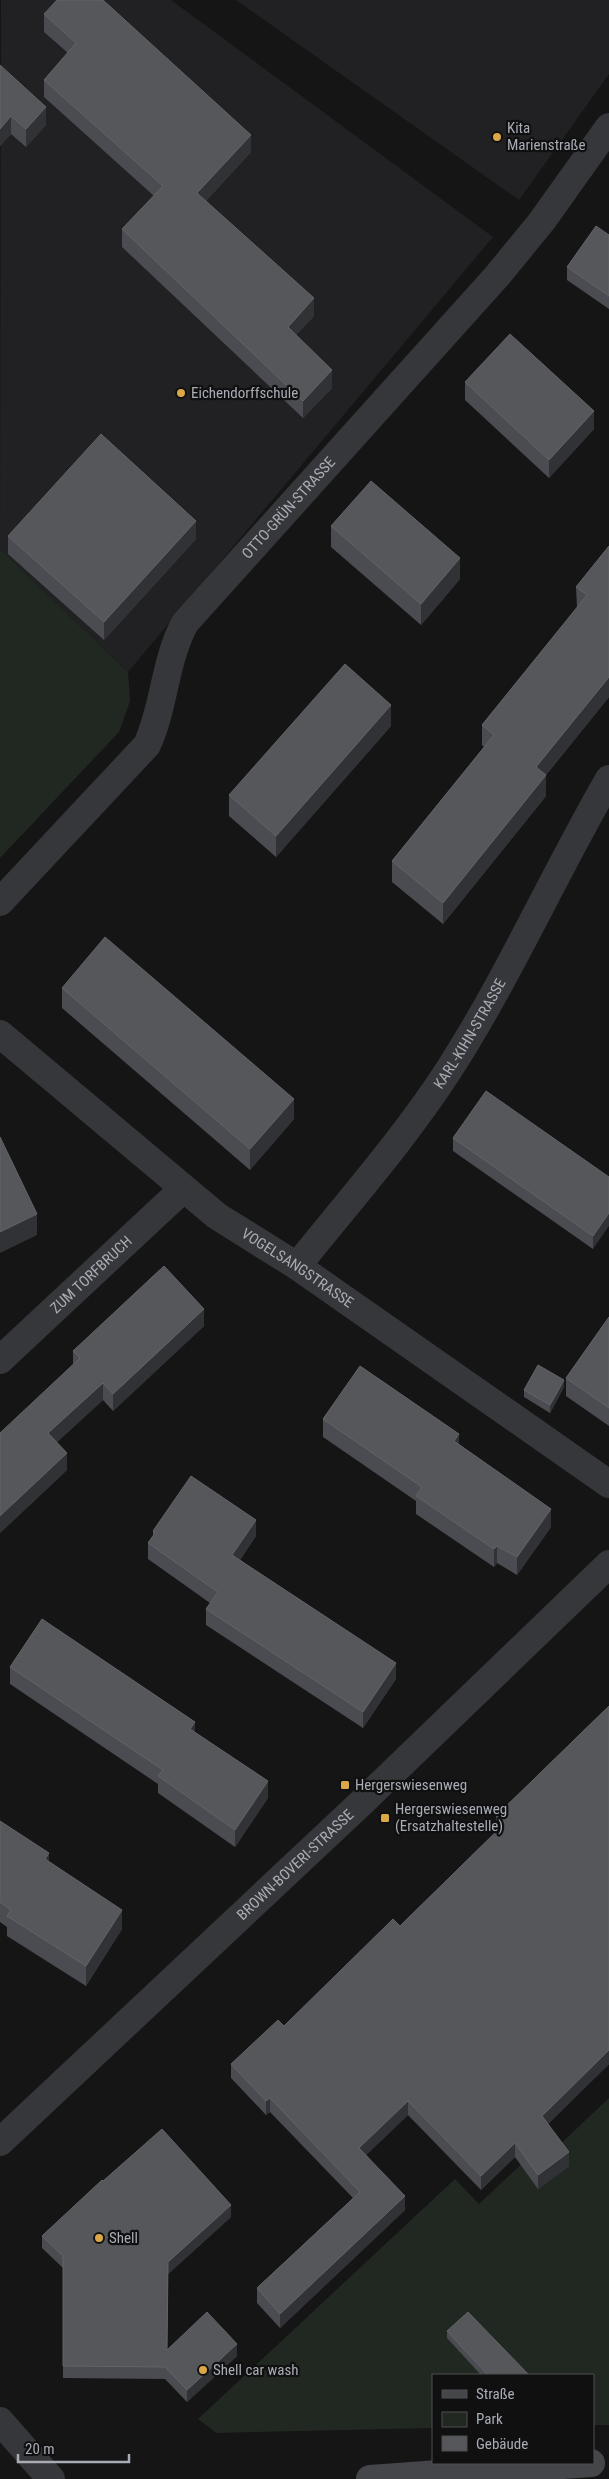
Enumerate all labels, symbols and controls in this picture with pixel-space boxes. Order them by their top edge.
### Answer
place label: Kita Marienstraße [507,119,585,154]
marker: Kita Marienstraße [491,131,503,143]
place label: Eichendorffschule [191,384,298,402]
marker: Eichendorffschule [175,387,187,399]
street label: OTTO-GRÜN-STRASSE [238,453,339,563]
street label: KARL-KIHN-STRASSE [430,976,510,1092]
street label: VOGELSANGSTRASSE [238,1224,357,1312]
street label: ZUM TORFBRUCH [47,1232,136,1317]
place label: Hergerswiesenweg [355,1776,467,1794]
marker: Hergerswiesenweg [339,1779,351,1791]
place label: Hergerswiesenweg (Ersatzhaltestelle) [395,1800,507,1835]
street label: BROWN-BOVERI-STRASSE [233,1806,357,1924]
marker: Hergerswiesenweg (Ersatzhaltestelle) [379,1812,391,1824]
place label: Shell [109,2229,138,2247]
marker: Shell [93,2232,105,2244]
place label: Shell car wash [213,2361,299,2379]
marker: Shell car wash [197,2364,209,2376]
legend [432,2374,594,2464]
text: Straße [476,2385,515,2403]
text: Park [476,2410,503,2428]
scale bar [18,2432,129,2464]
text: Gebäude [476,2435,528,2453]
text: 20 m [25,2440,55,2458]

